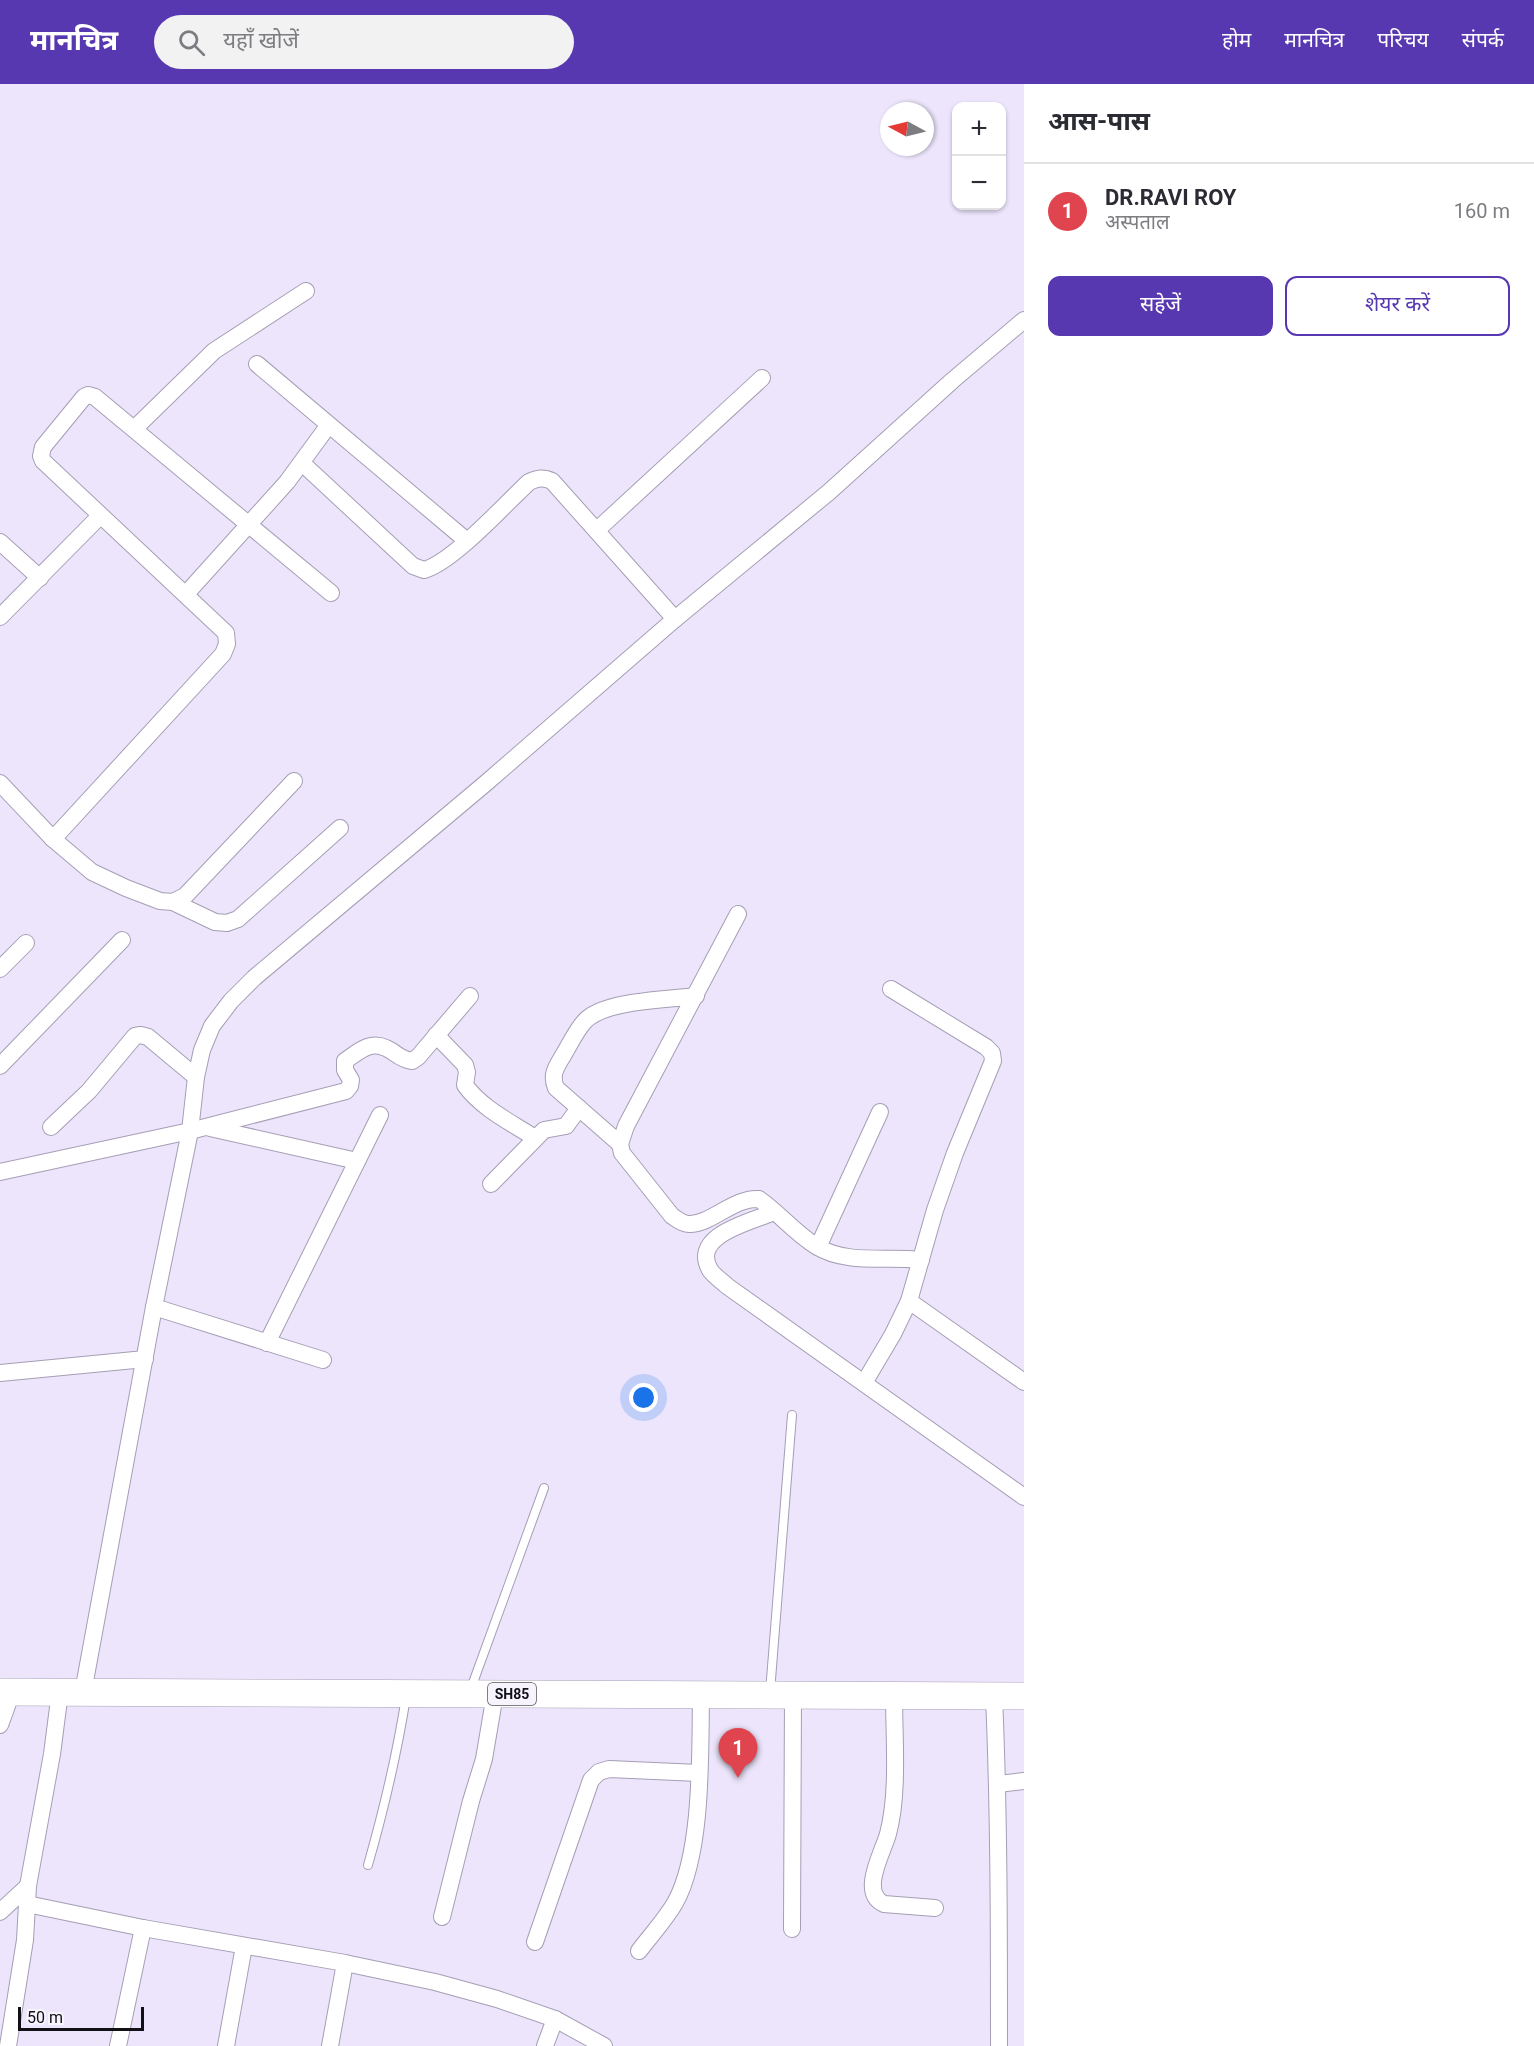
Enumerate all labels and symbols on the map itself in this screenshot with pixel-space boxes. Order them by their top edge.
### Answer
north arrow [880,102,934,156]
your location [629,1383,658,1412]
road number: SH85 [488,1683,536,1705]
pin: 1 [718,1728,758,1778]
scale bar [18,2004,144,2032]

